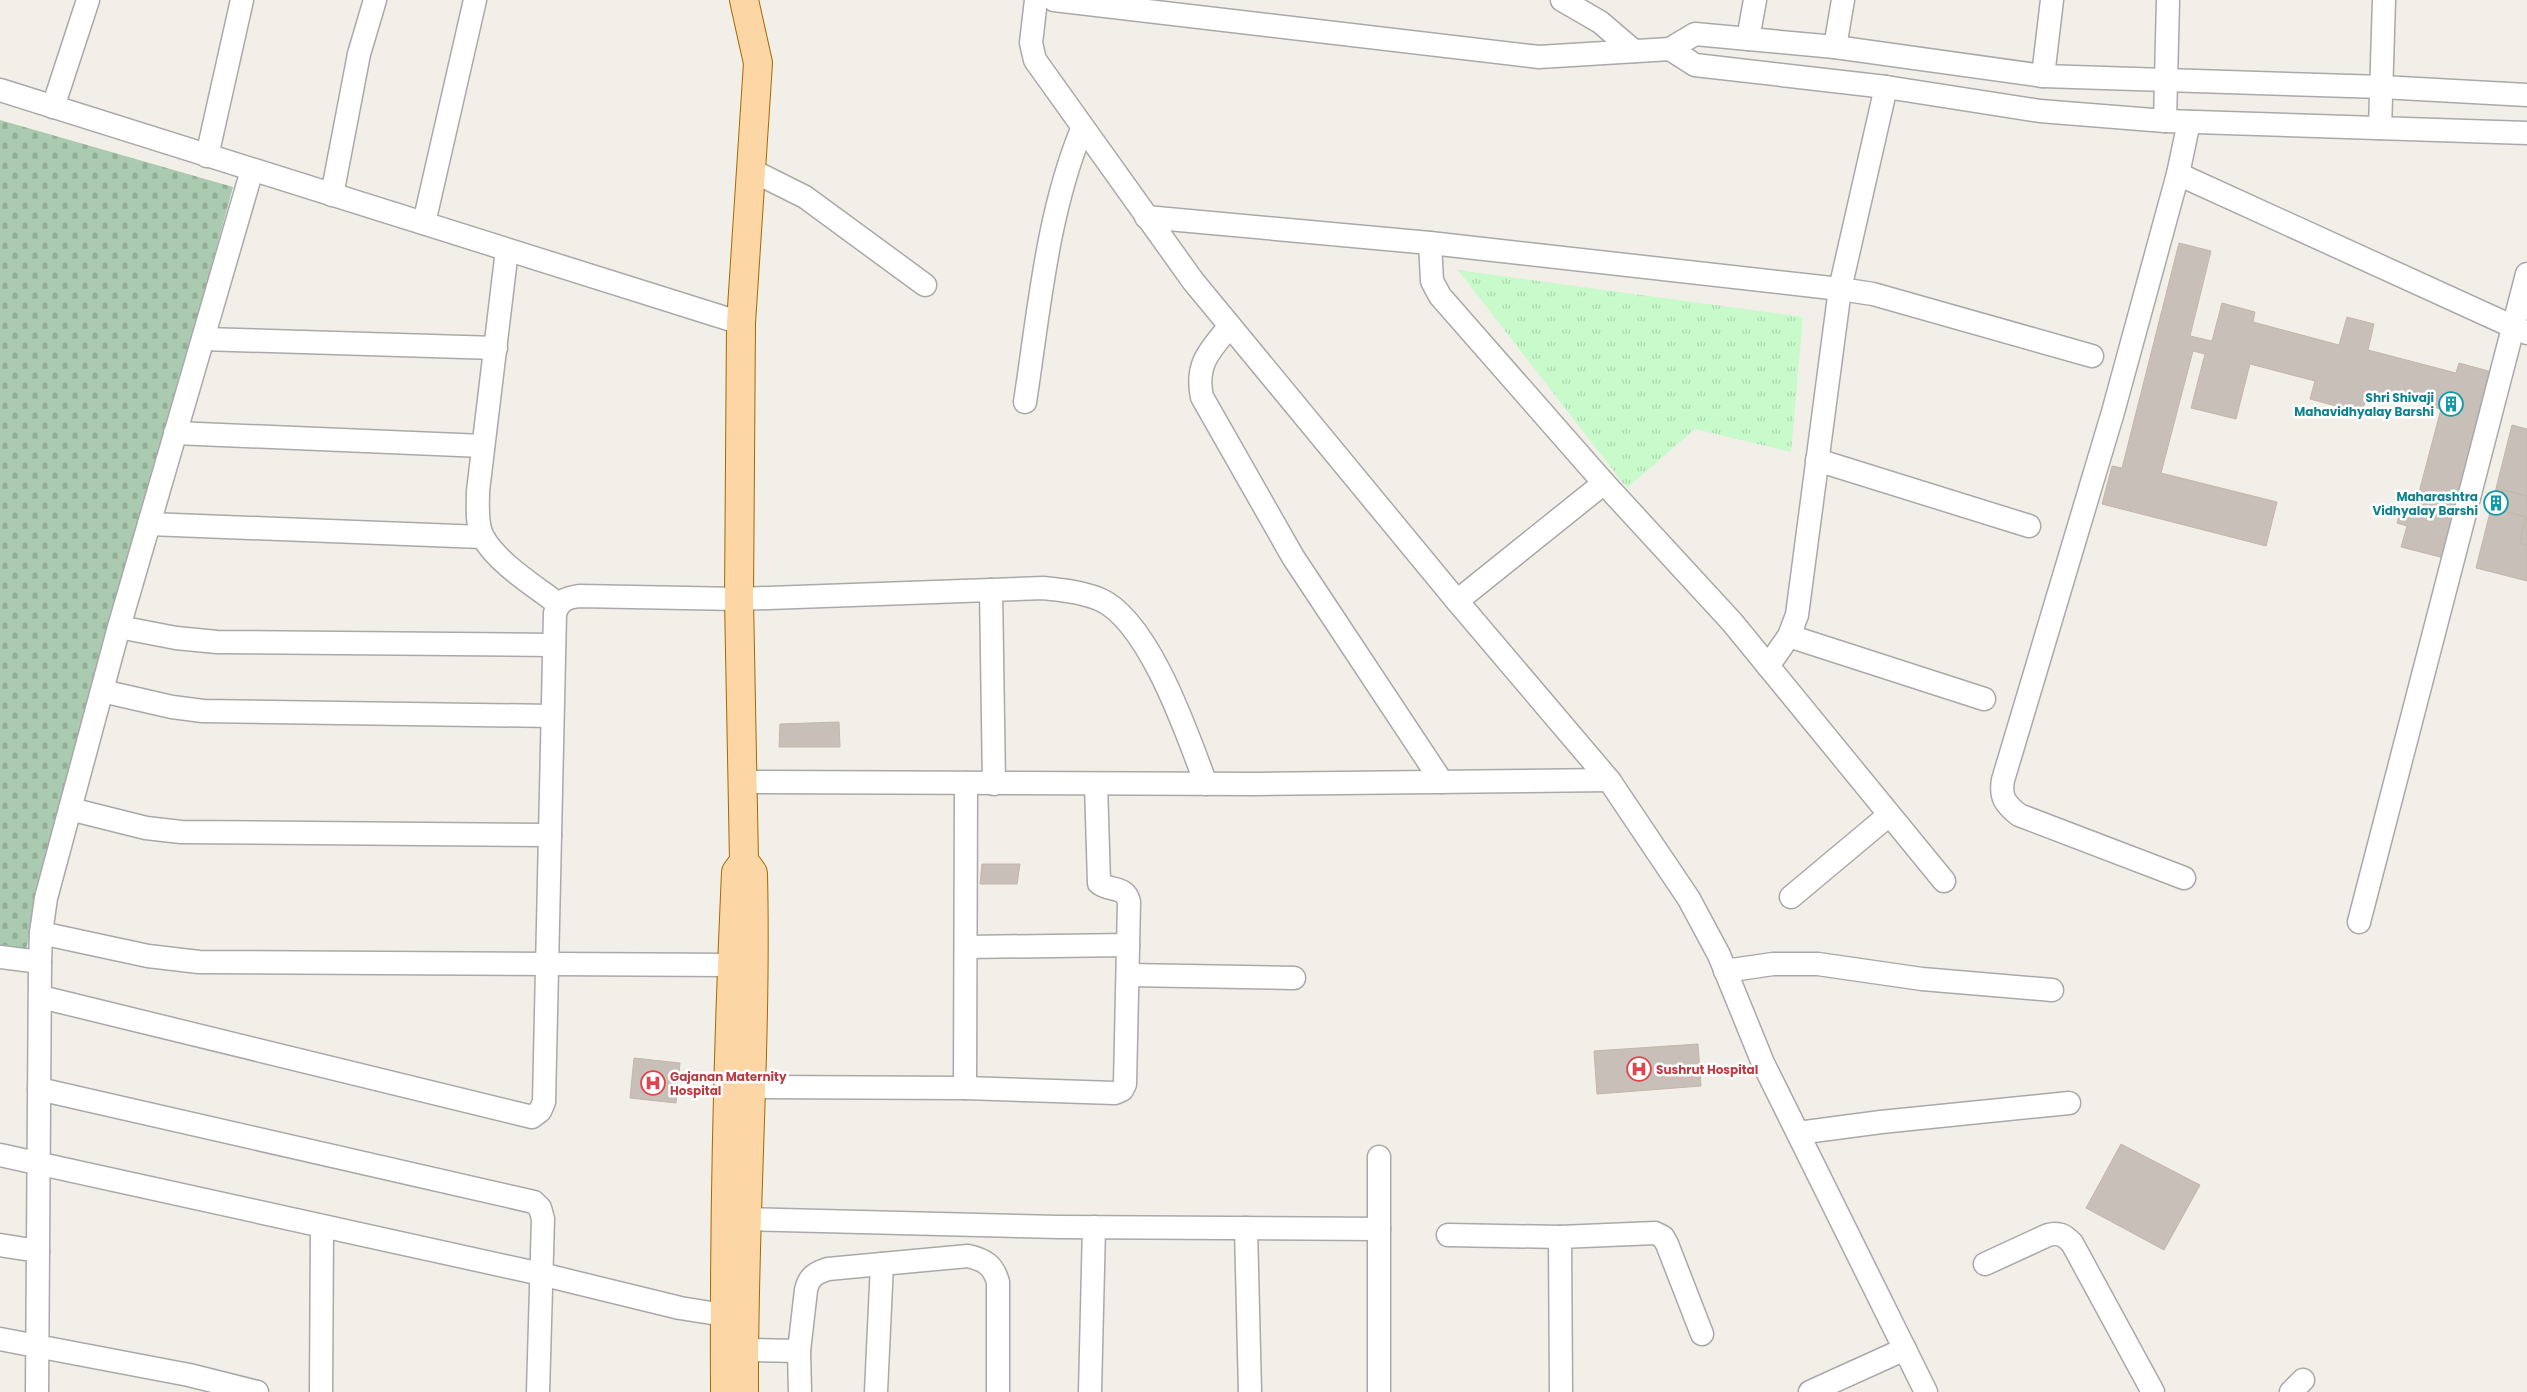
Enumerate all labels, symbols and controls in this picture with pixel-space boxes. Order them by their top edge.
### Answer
place label: Shri Shivaji Mahavidhyalay Barshi [2294,389,2434,420]
building icon: Shri Shivaji Mahavidhyalay Barshi [2438,391,2464,417]
place label: Maharashtra Vidhyalay Barshi [2372,488,2478,519]
building icon: Maharashtra Vidhyalay Barshi [2483,490,2509,516]
hospital icon: Sushrut Hospital [1626,1056,1652,1082]
place label: Sushrut Hospital [1656,1061,1758,1078]
place label: Gajanan Maternity Hospital [670,1068,787,1099]
hospital icon: Gajanan Maternity Hospital [640,1070,666,1096]

